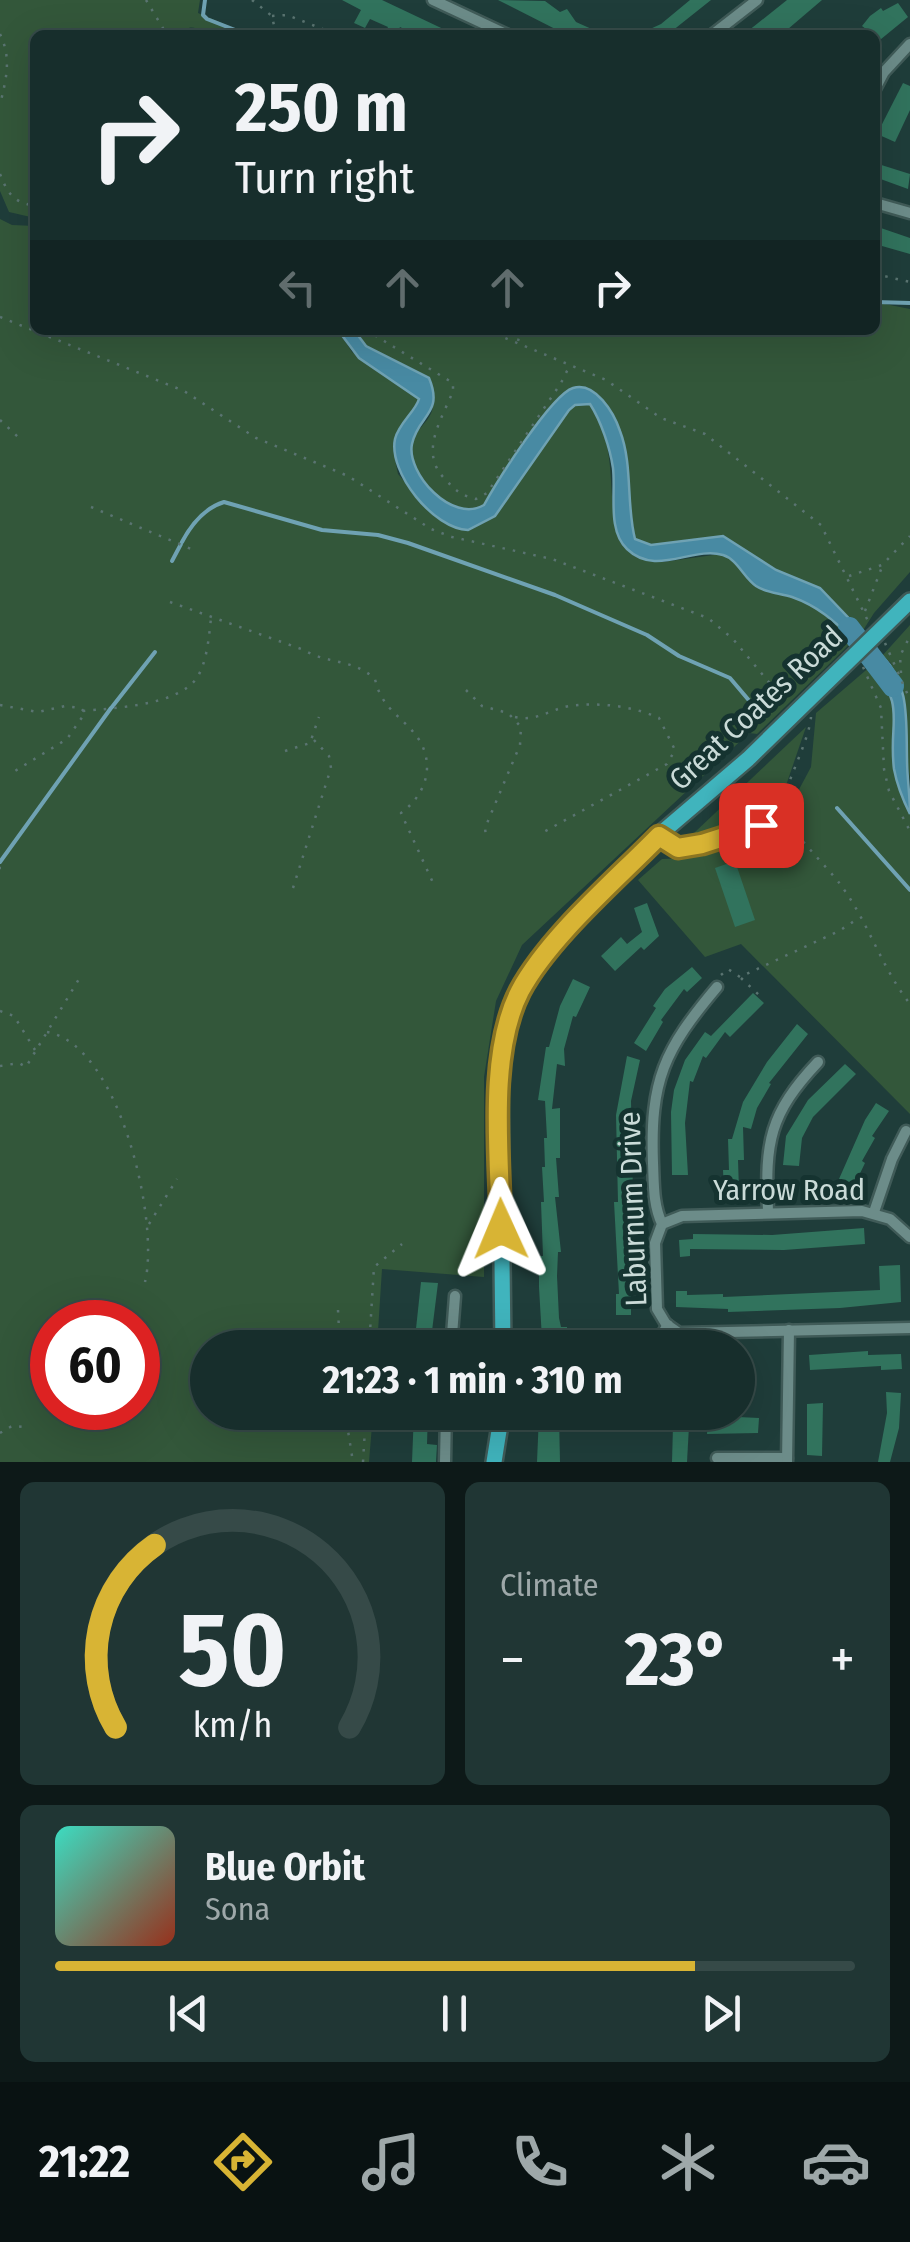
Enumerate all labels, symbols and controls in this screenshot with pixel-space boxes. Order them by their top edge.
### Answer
text: 250 m [235,66,408,150]
icon: right [70,70,200,200]
text: Turn right [235,151,414,205]
icon: left [270,260,325,315]
icon: ahead [375,260,430,315]
icon: ahead [480,260,535,315]
icon: right [585,260,640,315]
street label: Great Coates Road [662,618,850,798]
pin [719,783,804,868]
icon: arrive [734,798,789,853]
street label: Laburnum Drive [612,1111,654,1307]
street label: Yarrow Road [713,1172,865,1208]
position arrow [449,1177,553,1281]
speed limit sign: 60 [30,1300,160,1430]
text: 21:23 · 1 min · 310 m [323,1357,622,1403]
text: Climate [500,1566,599,1604]
text: 50 [179,1588,286,1713]
text: 23° [625,1615,730,1705]
text: − [500,1627,525,1693]
text: + [830,1627,855,1693]
text: km/h [193,1704,272,1746]
text: Blue Orbit [205,1844,365,1890]
text: Sona [205,1890,270,1928]
icon: previous [161,1986,216,2041]
icon: pause [427,1986,482,2041]
icon: next [694,1986,749,2041]
icon: directions [208,2127,278,2197]
icon: music [356,2127,426,2197]
icon: phone [505,2127,575,2197]
icon: climate [653,2127,723,2197]
icon: car [801,2127,871,2197]
text: 21:22 [39,2135,130,2189]

